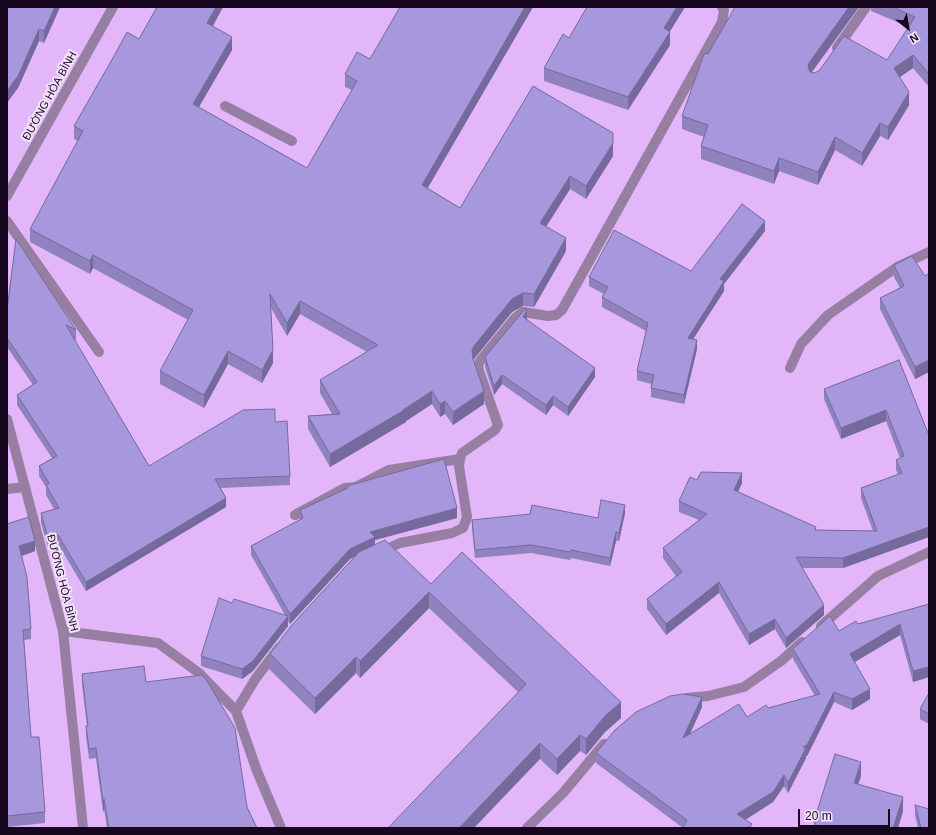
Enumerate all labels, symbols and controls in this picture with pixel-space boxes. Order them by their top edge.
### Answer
north arrow [888,8,928,48]
text: N [908,31,921,45]
street label: ĐƯỜNG HÒA BÌNH [20,49,80,143]
street label: ĐƯỜNG HÒA BÌNH [44,533,80,633]
scale bar [800,801,892,827]
text: 20 m [805,809,832,823]

